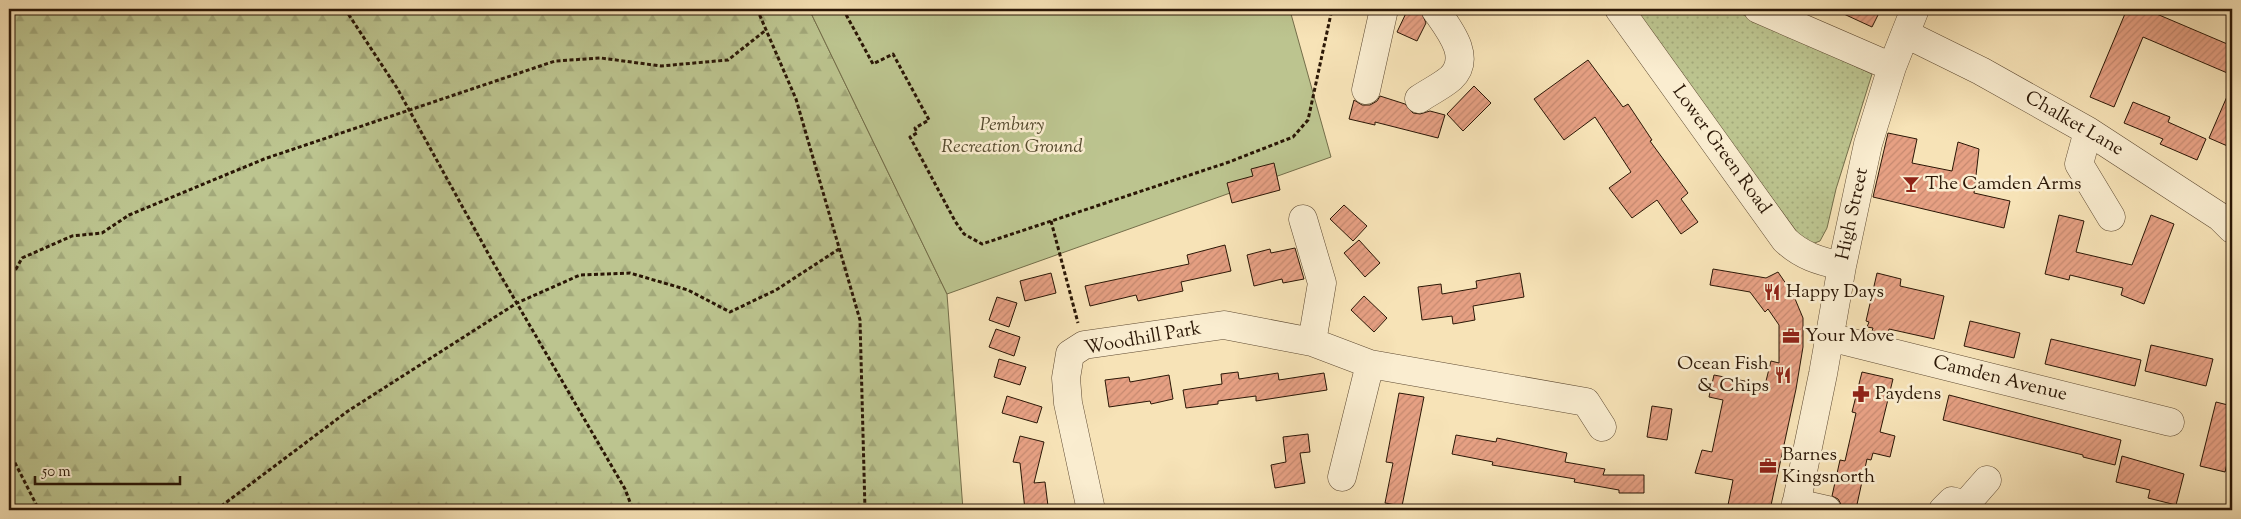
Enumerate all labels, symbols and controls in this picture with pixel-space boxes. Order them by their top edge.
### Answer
street label: Lower Green Road [1665,80,1777,220]
street label: Chalket Lane [2020,85,2129,163]
park label: Pembury Recreation Ground [941,112,1083,161]
street label: High Street [1830,165,1876,263]
place label: The Camden Arms [1925,171,2082,198]
bar icon: The Camden Arms [1901,174,1921,194]
place label: Happy Days [1786,279,1884,306]
restaurant icon: Happy Days [1762,282,1782,302]
street label: Woodhill Park [1082,315,1204,363]
place label: Your Move [1805,323,1895,350]
office icon: Your Move [1781,326,1801,346]
street label: Camden Avenue [1930,349,2070,409]
place label: Ocean Fish & Chips [1677,351,1769,400]
restaurant icon: Ocean Fish & Chips [1773,365,1793,385]
place label: Paydens [1875,381,1941,408]
pharmacy icon: Paydens [1851,384,1871,404]
place label: Barnes Kingsnorth [1782,442,1875,491]
scale bar [35,454,180,486]
office icon: Barnes Kingsnorth [1758,456,1778,476]
text: 50 m [41,462,71,483]

